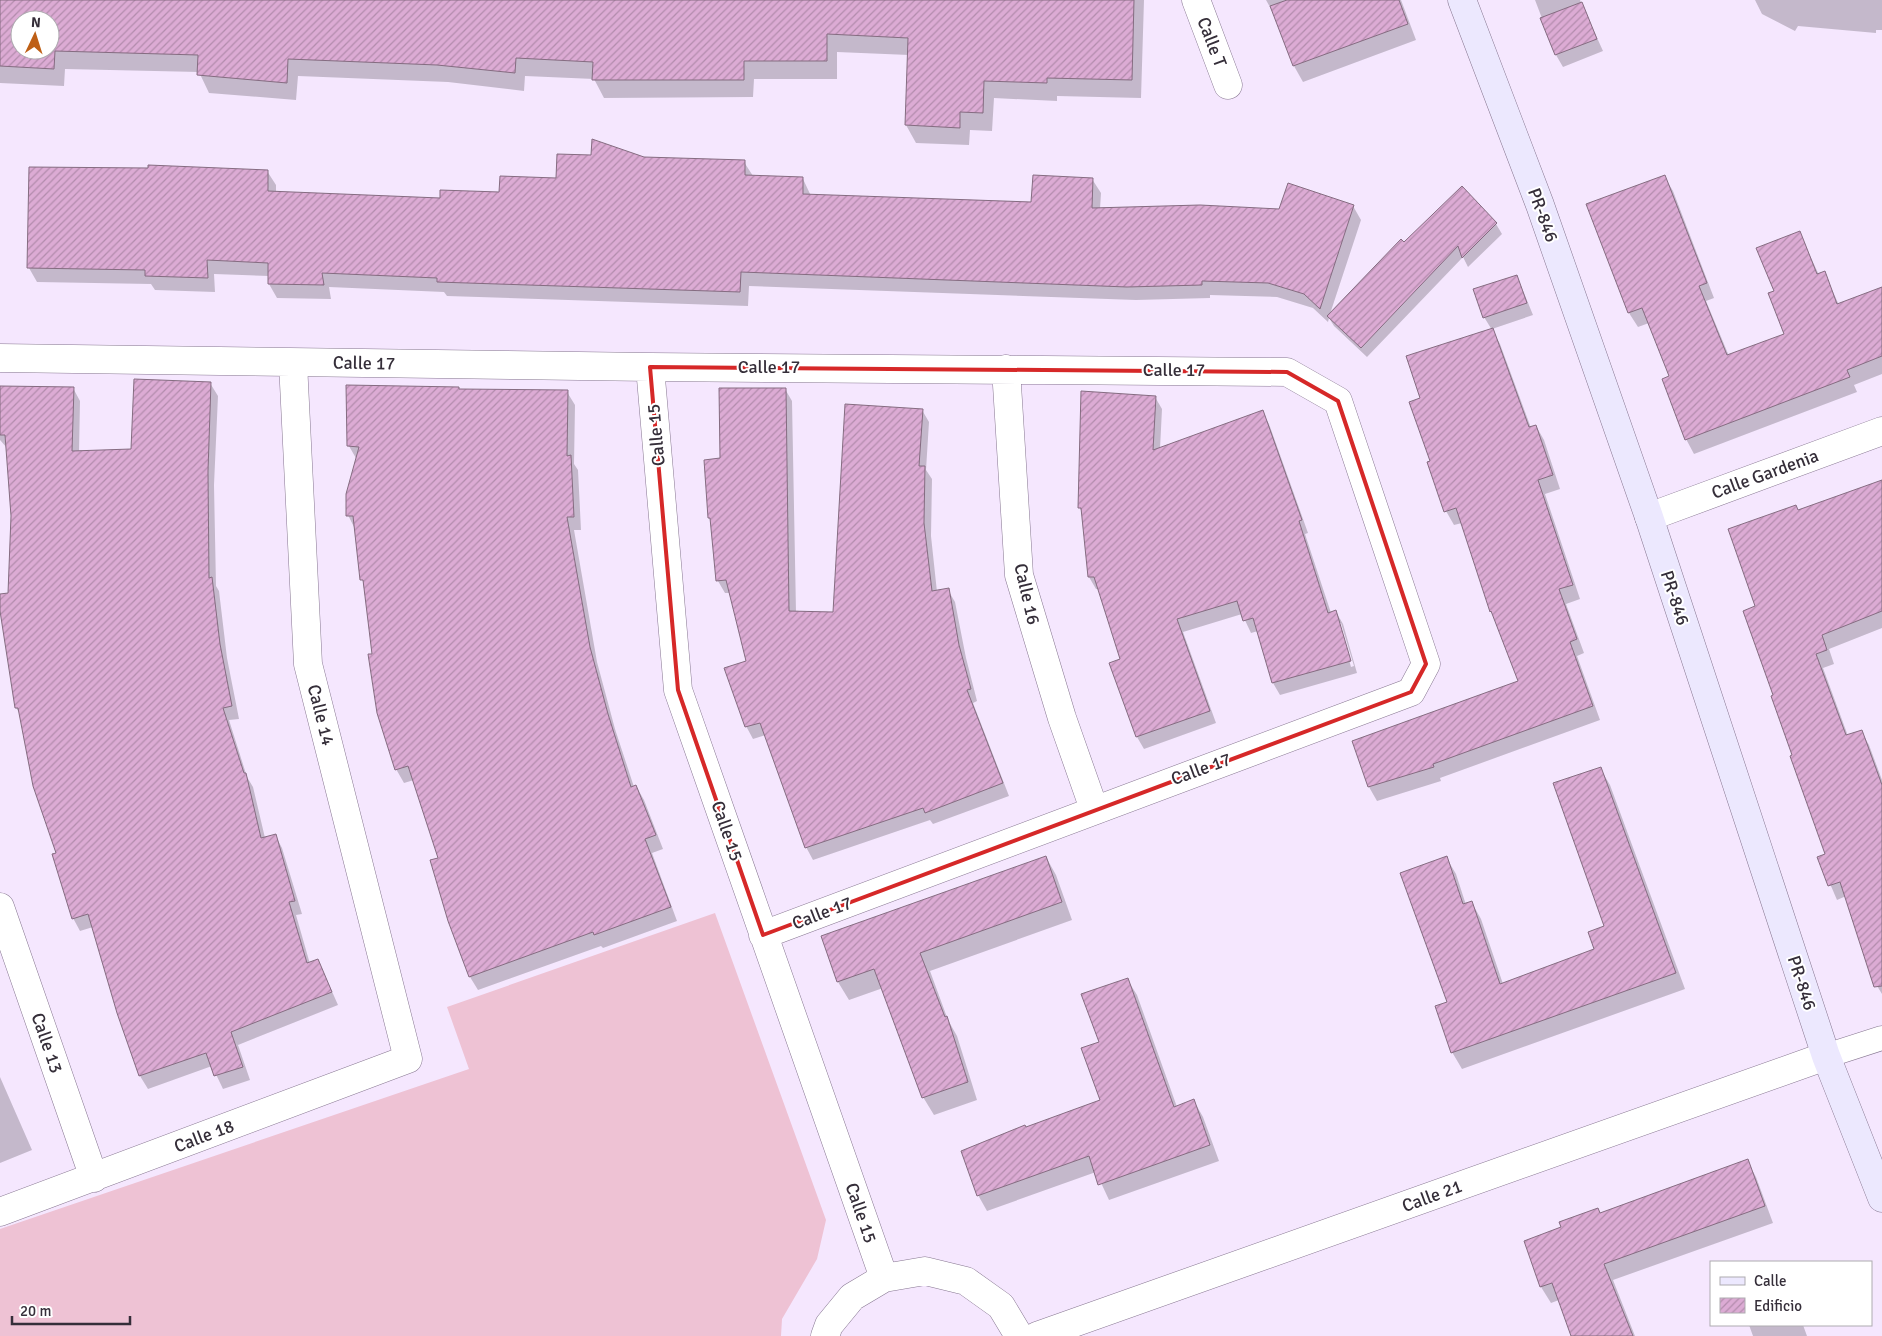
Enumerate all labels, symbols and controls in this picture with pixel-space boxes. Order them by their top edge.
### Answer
north arrow [10,10,60,60]
text: N [30,14,41,31]
street label: Calle T [1192,14,1232,70]
street label: PR-846 [1523,185,1563,245]
street label: Calle 17 [333,351,395,375]
street label: Calle 17 [738,356,800,378]
street label: Calle 17 [1143,359,1205,381]
street label: Calle 15 [642,403,670,467]
street label: Calle Gardenia [1708,444,1822,504]
street label: Calle 16 [1009,561,1045,627]
street label: PR-846 [1656,568,1694,628]
street label: Calle 14 [303,682,339,748]
street label: Calle 17 [1168,748,1234,790]
street label: Calle 15 [706,798,748,864]
street label: Calle 17 [789,892,855,934]
street label: PR-846 [1783,953,1821,1013]
street label: Calle 13 [26,1010,68,1076]
street label: Calle 18 [171,1115,237,1157]
street label: Calle 21 [1399,1175,1465,1217]
street label: Calle 15 [840,1180,882,1246]
legend [1710,1261,1872,1326]
text: Calle [1754,1272,1787,1290]
scale bar [12,1294,130,1326]
text: Edificio [1754,1297,1802,1315]
text: 20 m [20,1302,51,1320]

